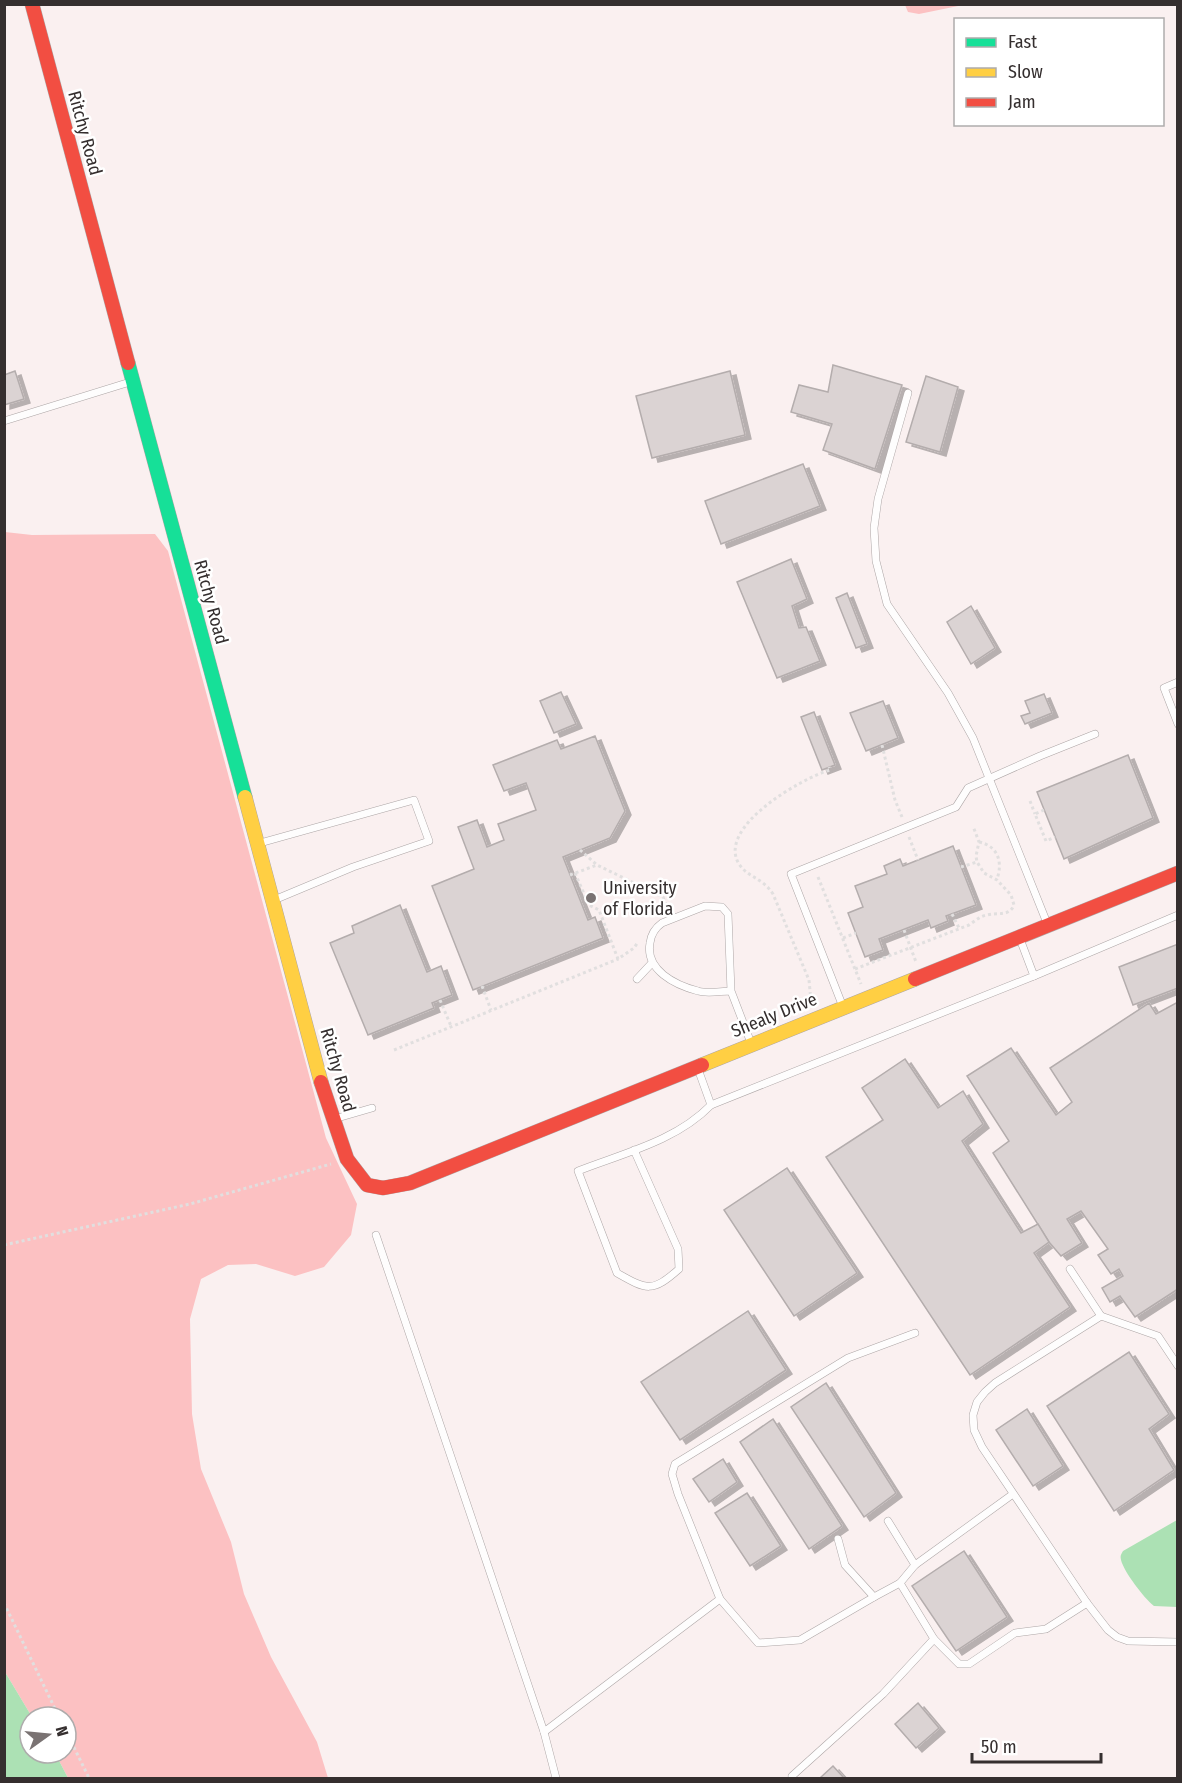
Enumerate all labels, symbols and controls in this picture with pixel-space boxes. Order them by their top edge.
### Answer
legend [954,18,1164,126]
text: Fast [1008,31,1037,53]
text: Slow [1008,61,1043,83]
street label: Ritchy Road [63,88,107,178]
text: Jam [1008,91,1036,113]
street label: Ritchy Road [189,557,233,647]
place label: University of Florida [603,877,677,920]
marker: University of Florida [584,891,598,905]
street label: Shealy Drive [728,988,820,1042]
street label: Ritchy Road [315,1025,361,1115]
north arrow [18,1705,78,1765]
text: N [52,1724,72,1738]
scale bar [972,1726,1101,1764]
text: 50 m [981,1736,1017,1758]

